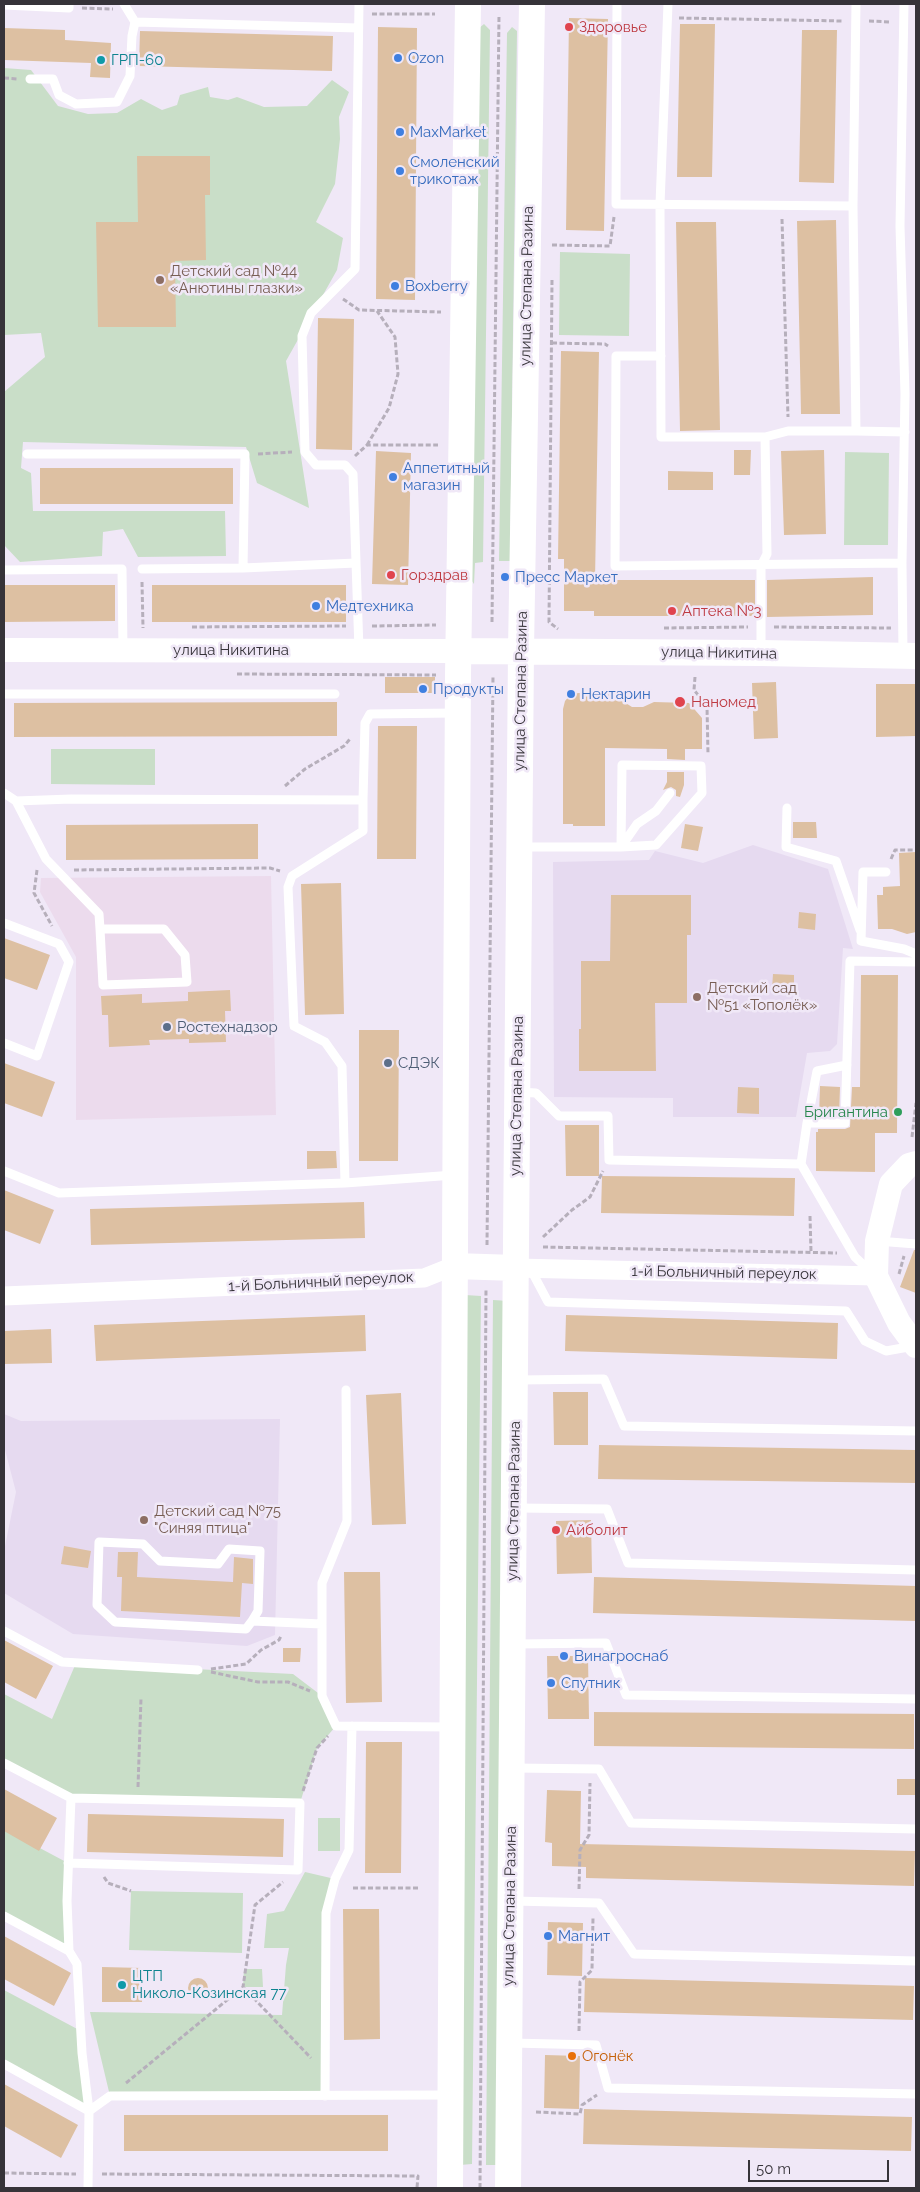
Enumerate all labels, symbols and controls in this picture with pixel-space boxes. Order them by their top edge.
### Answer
place label: Здоровье [579,18,647,36]
marker: Здоровье [563,21,575,33]
place label: Ozon [408,49,444,67]
place label: ГРП-60 [111,51,163,69]
marker: Ozon [392,52,404,64]
marker: ГРП-60 [95,54,107,66]
place label: MaxMarket [410,123,487,141]
marker: MaxMarket [394,126,406,138]
place label: Смоленский трикотаж [410,153,500,188]
marker: Смоленский трикотаж [394,165,406,177]
street label: улица Степана Разина [517,206,537,366]
place label: Детский сад №44 «Анютины глазки» [170,262,303,297]
marker: Детский сад №44 «Анютины глазки» [154,274,166,286]
place label: Boxberry [405,277,468,295]
marker: Boxberry [389,280,401,292]
place label: Аппетитный магазин [403,459,490,494]
marker: Аппетитный магазин [387,471,399,483]
place label: Горздрав [401,566,468,584]
place label: Пресс Маркет [515,568,618,586]
marker: Горздрав [385,569,397,581]
marker: Пресс Маркет [499,571,511,583]
place label: Медтехника [326,597,414,615]
marker: Медтехника [310,600,322,612]
place label: Аптека №3 [682,602,761,620]
marker: Аптека №3 [666,605,678,617]
street label: улица Степана Разина [511,611,531,771]
street label: улица Никитина [173,641,289,659]
street label: улица Никитина [661,643,777,663]
place label: Продукты [433,680,504,698]
marker: Продукты [417,683,429,695]
place label: Нектарин [581,685,651,703]
marker: Нектарин [565,688,577,700]
place label: Наномед [691,693,756,711]
marker: Наномед [673,695,687,709]
place label: Детский сад №51 «Тополёк» [707,979,817,1014]
marker: Детский сад №51 «Тополёк» [691,991,703,1003]
street label: улица Степана Разина [507,1016,527,1176]
place label: Ростехнадзор [177,1018,278,1036]
marker: Ростехнадзор [161,1021,173,1033]
place label: СДЭК [398,1054,440,1072]
marker: СДЭК [382,1057,394,1069]
place label: Бригантина [804,1103,888,1121]
marker: Бригантина [892,1106,904,1118]
street label: 1-й Больничный переулок [631,1262,817,1284]
street label: 1-й Больничный переулок [228,1268,414,1296]
street label: улица Степана Разина [504,1421,524,1581]
place label: Детский сад №75 "Синяя птица" [154,1502,281,1537]
marker: Детский сад №75 "Синяя птица" [138,1514,150,1526]
place label: Айболит [566,1521,628,1539]
marker: Айболит [550,1524,562,1536]
place label: Винагроснаб [574,1647,668,1665]
marker: Винагроснаб [558,1650,570,1662]
place label: Спутник [561,1674,621,1692]
marker: Спутник [545,1677,557,1689]
street label: улица Степана Разина [500,1826,520,1986]
place label: Магнит [558,1927,610,1945]
marker: Магнит [542,1930,554,1942]
place label: ЦТП Николо-Козинская 77 [132,1967,286,2002]
marker: ЦТП Николо-Козинская 77 [116,1979,128,1991]
place label: Огонёк [582,2047,634,2065]
marker: Огонёк [566,2050,578,2062]
scale bar [750,2150,891,2182]
text: 50 m [756,2160,791,2178]

